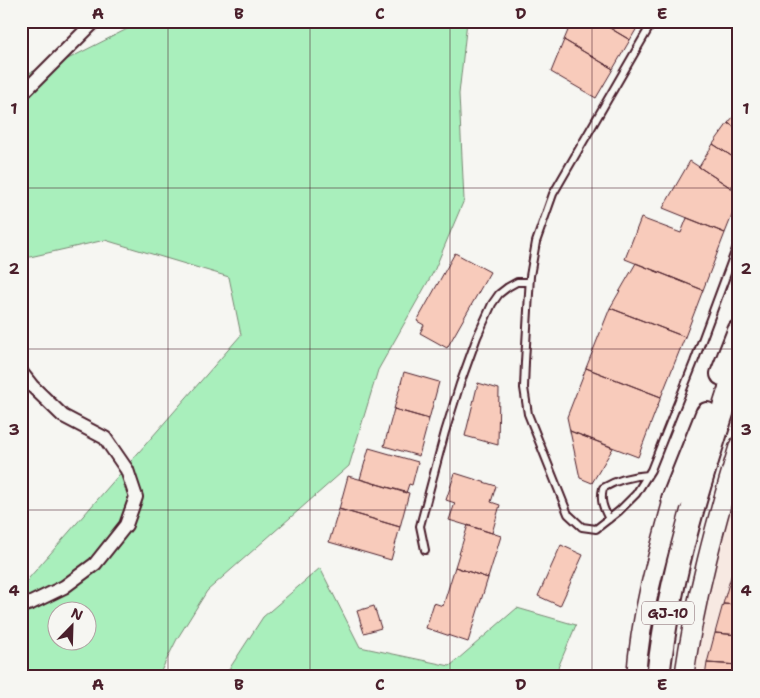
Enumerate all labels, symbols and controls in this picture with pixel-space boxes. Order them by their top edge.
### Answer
text: A [92,3,104,24]
text: B [234,3,244,24]
text: C [375,3,385,24]
text: D [515,3,527,24]
text: E [657,3,667,24]
text: 1 [10,98,18,119]
text: 1 [742,98,750,119]
text: 2 [8,258,20,279]
text: 2 [740,258,752,279]
text: 3 [8,419,20,440]
text: 3 [740,419,752,440]
text: 4 [8,580,20,601]
text: 4 [740,580,752,601]
north arrow [48,600,98,650]
road number: GJ-10 [642,602,694,624]
text: N [68,604,86,624]
text: A [92,674,104,695]
text: B [234,674,244,695]
text: C [375,674,385,695]
text: D [515,674,527,695]
text: E [657,674,667,695]

